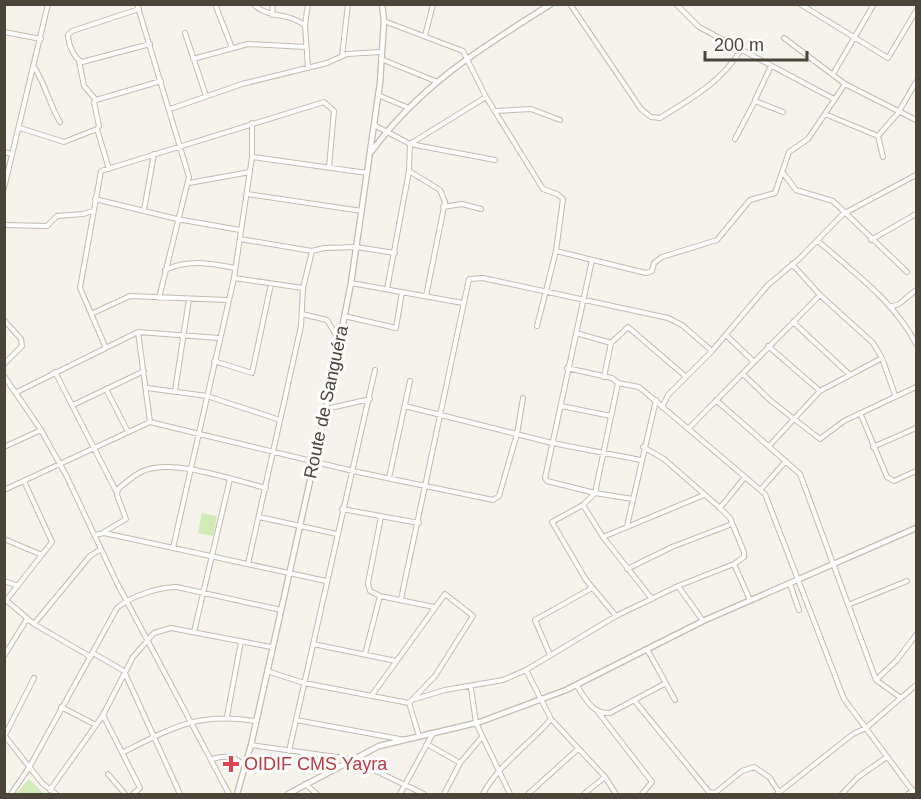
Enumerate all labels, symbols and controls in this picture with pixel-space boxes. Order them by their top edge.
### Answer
scale bar [705,24,807,62]
text: 200 m [714,35,764,55]
street label: Route de Sanguéra [300,323,352,480]
place label: OIDIF CMS Yayra [244,754,388,774]
marker: OIDIF CMS Yayra [222,755,240,773]

